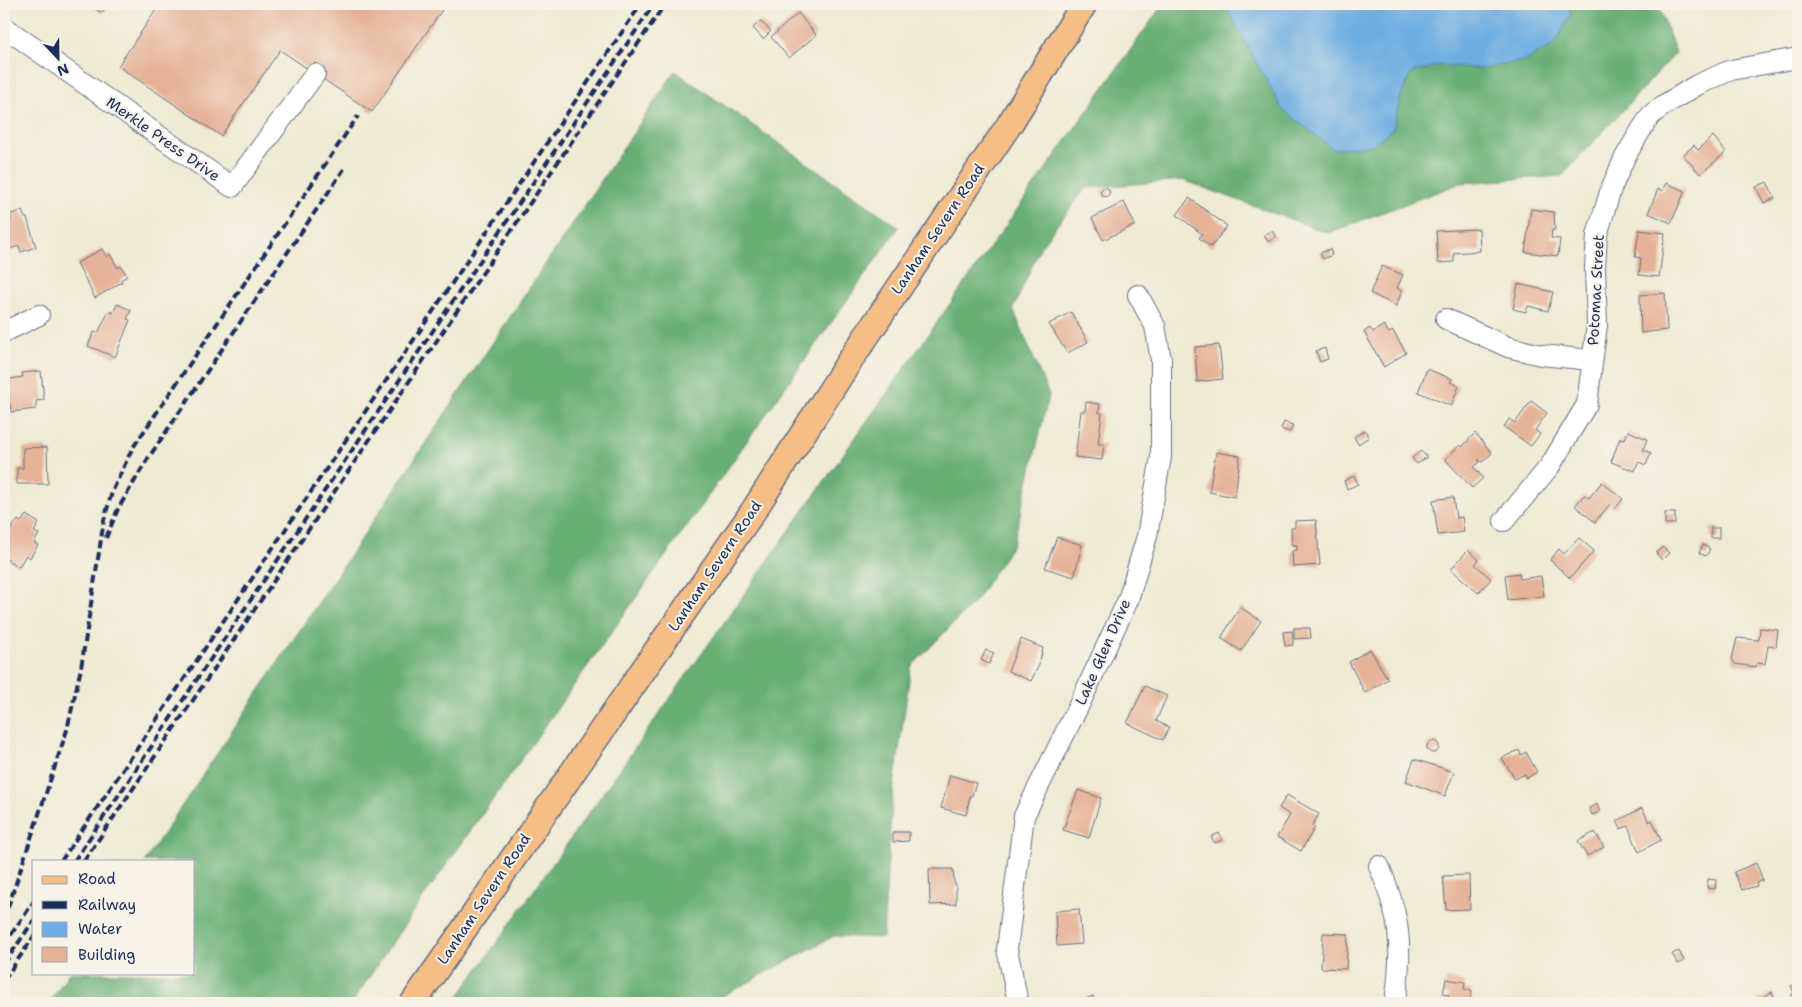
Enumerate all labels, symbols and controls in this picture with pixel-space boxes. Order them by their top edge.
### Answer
north arrow [32,32,82,82]
text: N [54,60,71,80]
street label: Merkle Press Drive [102,92,224,186]
street label: Lanham Severn Road [887,159,990,298]
street label: Potomac Street [1583,234,1609,346]
street label: Lanham Severn Road [664,496,767,635]
street label: Lake Glen Drive [1071,596,1135,708]
street label: Lanham Severn Road [433,829,536,968]
legend [32,860,195,974]
text: Road [78,869,116,889]
text: Railway [78,895,136,915]
text: Water [78,919,122,939]
text: Building [78,945,135,965]

